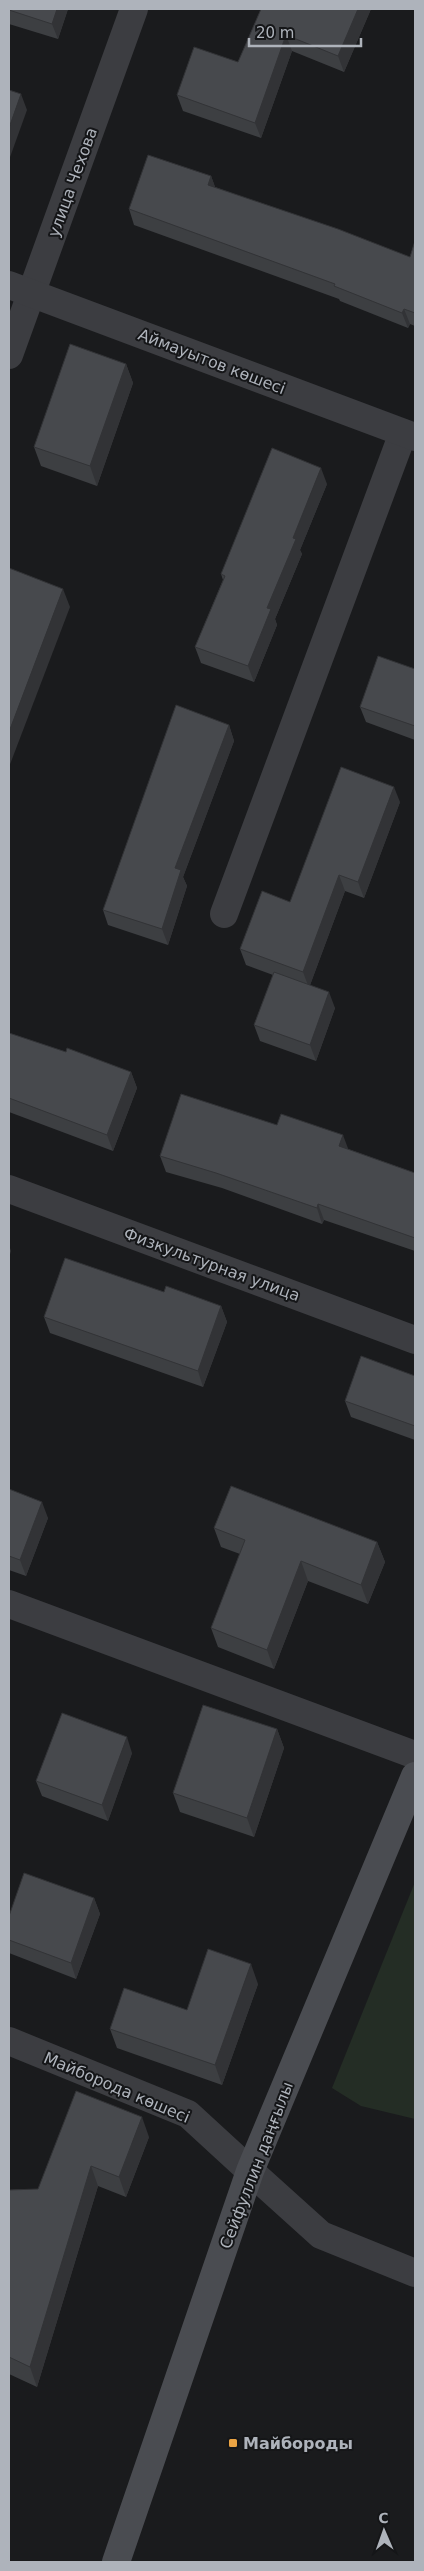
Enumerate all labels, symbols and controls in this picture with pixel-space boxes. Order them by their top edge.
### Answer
scale bar [249,15,362,47]
text: 20 m [256,24,294,42]
street label: улица Чехова [44,125,101,240]
street label: Аймауытов көшесі [136,325,288,398]
street label: Физкультурная улица [121,1224,303,1305]
street label: Майборода көшесі [41,2048,193,2127]
street label: Сейфуллин даңғылы [216,2079,297,2251]
place label: Майбороды [243,2434,353,2453]
marker: Майбороды [227,2437,239,2449]
north arrow [359,2506,409,2556]
text: С [378,2510,389,2526]

